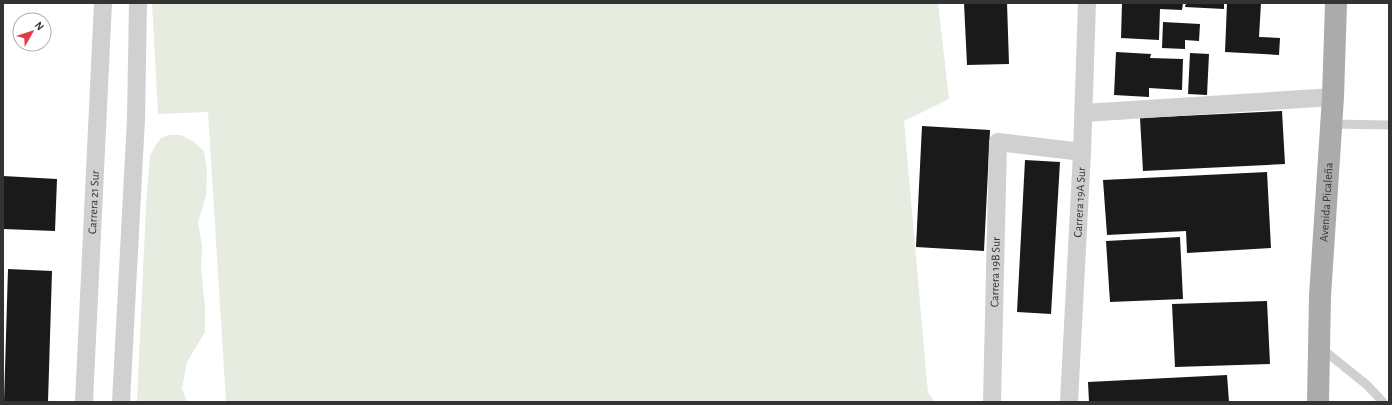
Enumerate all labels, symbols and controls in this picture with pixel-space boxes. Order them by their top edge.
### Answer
north arrow [12,12,52,52]
text: N [33,20,46,32]
street label: Avenida Picaleña [1318,162,1335,242]
street label: Carrera 19A Sur [1072,167,1087,238]
street label: Carrera 21 Sur [86,170,101,234]
street label: Carrera 19B Sur [988,237,1002,307]

